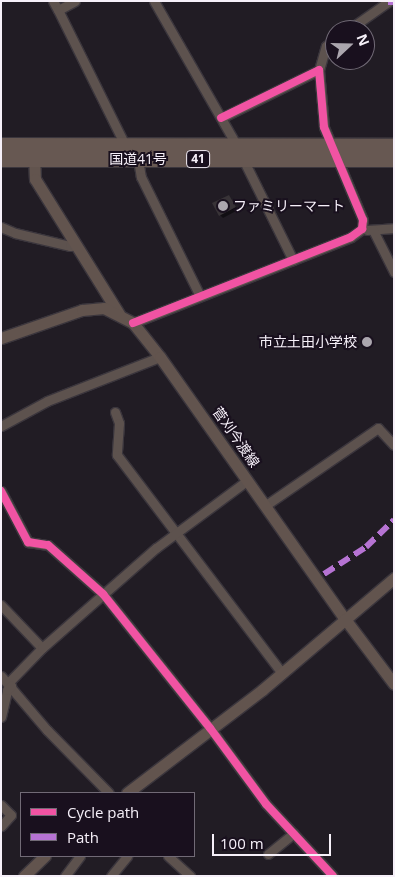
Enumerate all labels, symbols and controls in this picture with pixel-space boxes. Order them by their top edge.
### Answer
north arrow [325,20,375,70]
text: N [353,31,374,49]
road number: 41 [186,150,210,168]
street label: 国道41号 [109,151,167,167]
place label: ファミリーマート [233,198,345,214]
marker: ファミリーマート [217,200,229,212]
place label: 市立土田小学校 [259,334,357,350]
marker: 市立土田小学校 [361,336,373,348]
street label: 菅刈今渡線 [209,404,263,470]
legend [20,792,195,857]
text: Cycle path [67,802,139,822]
scale bar [215,824,334,856]
text: Path [67,827,99,847]
text: 100 m [220,833,264,853]

